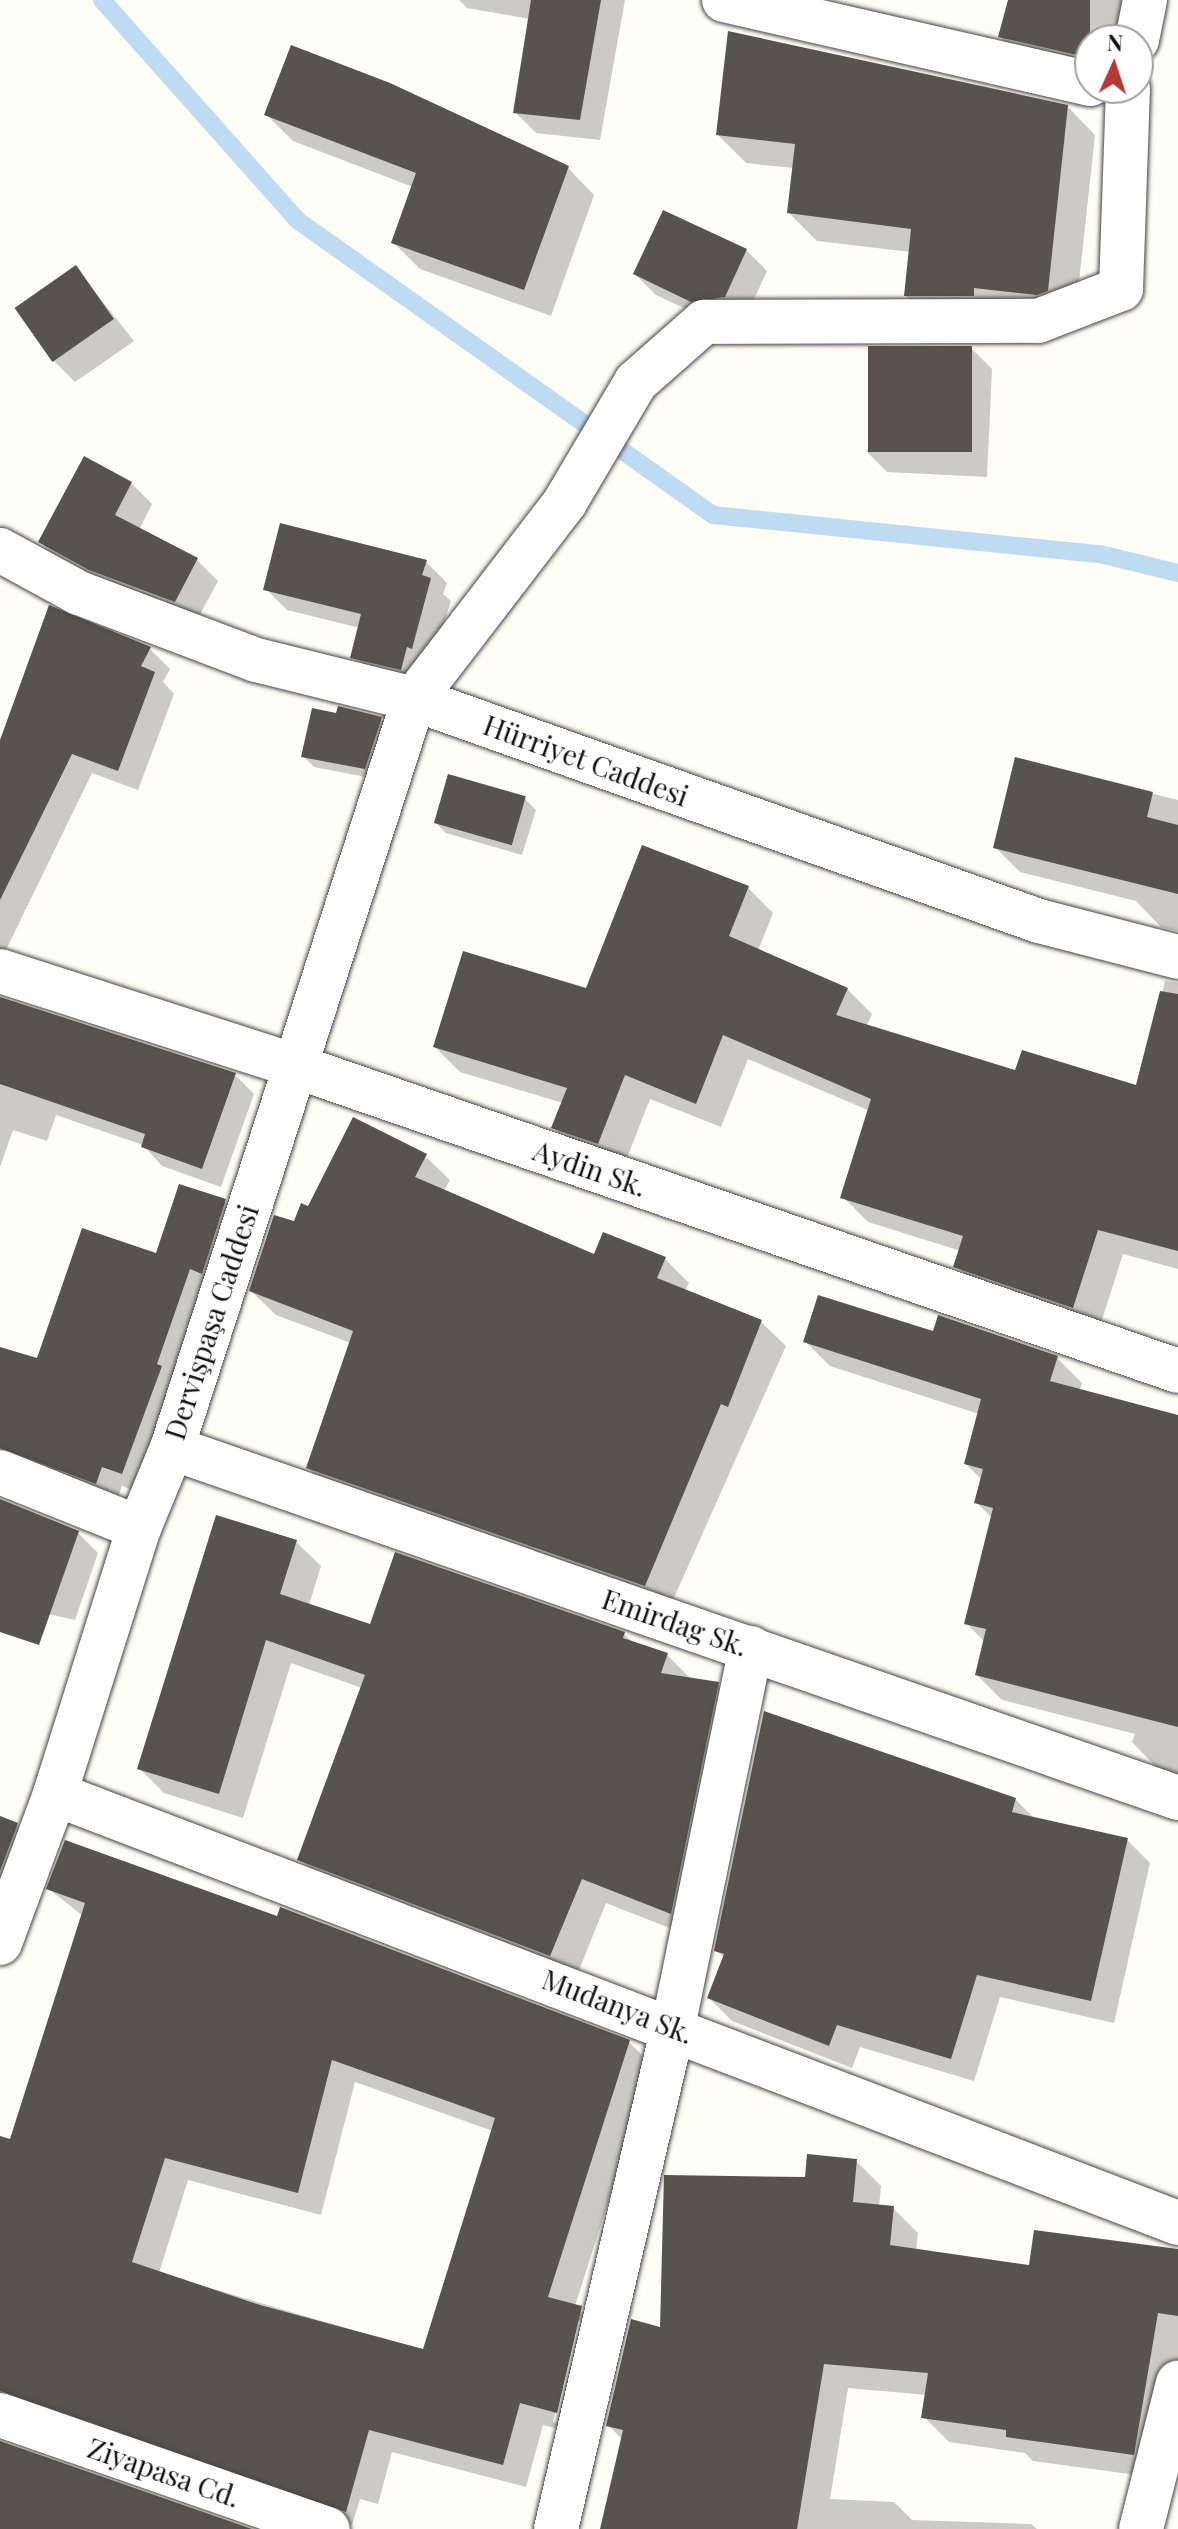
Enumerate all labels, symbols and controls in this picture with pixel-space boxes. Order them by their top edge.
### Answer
north arrow [1074,24,1154,104]
text: N [1106,27,1124,57]
street label: Hürriyet Caddesi [479,707,693,813]
street label: Aydin Sk. [529,1133,651,1203]
street label: Dervişpaşa Caddesi [157,1200,265,1444]
street label: Emirdag Sk. [598,1581,752,1663]
street label: Mudanya Sk. [538,1962,698,2050]
street label: Ziyapasa Cd. [83,2430,245,2514]

